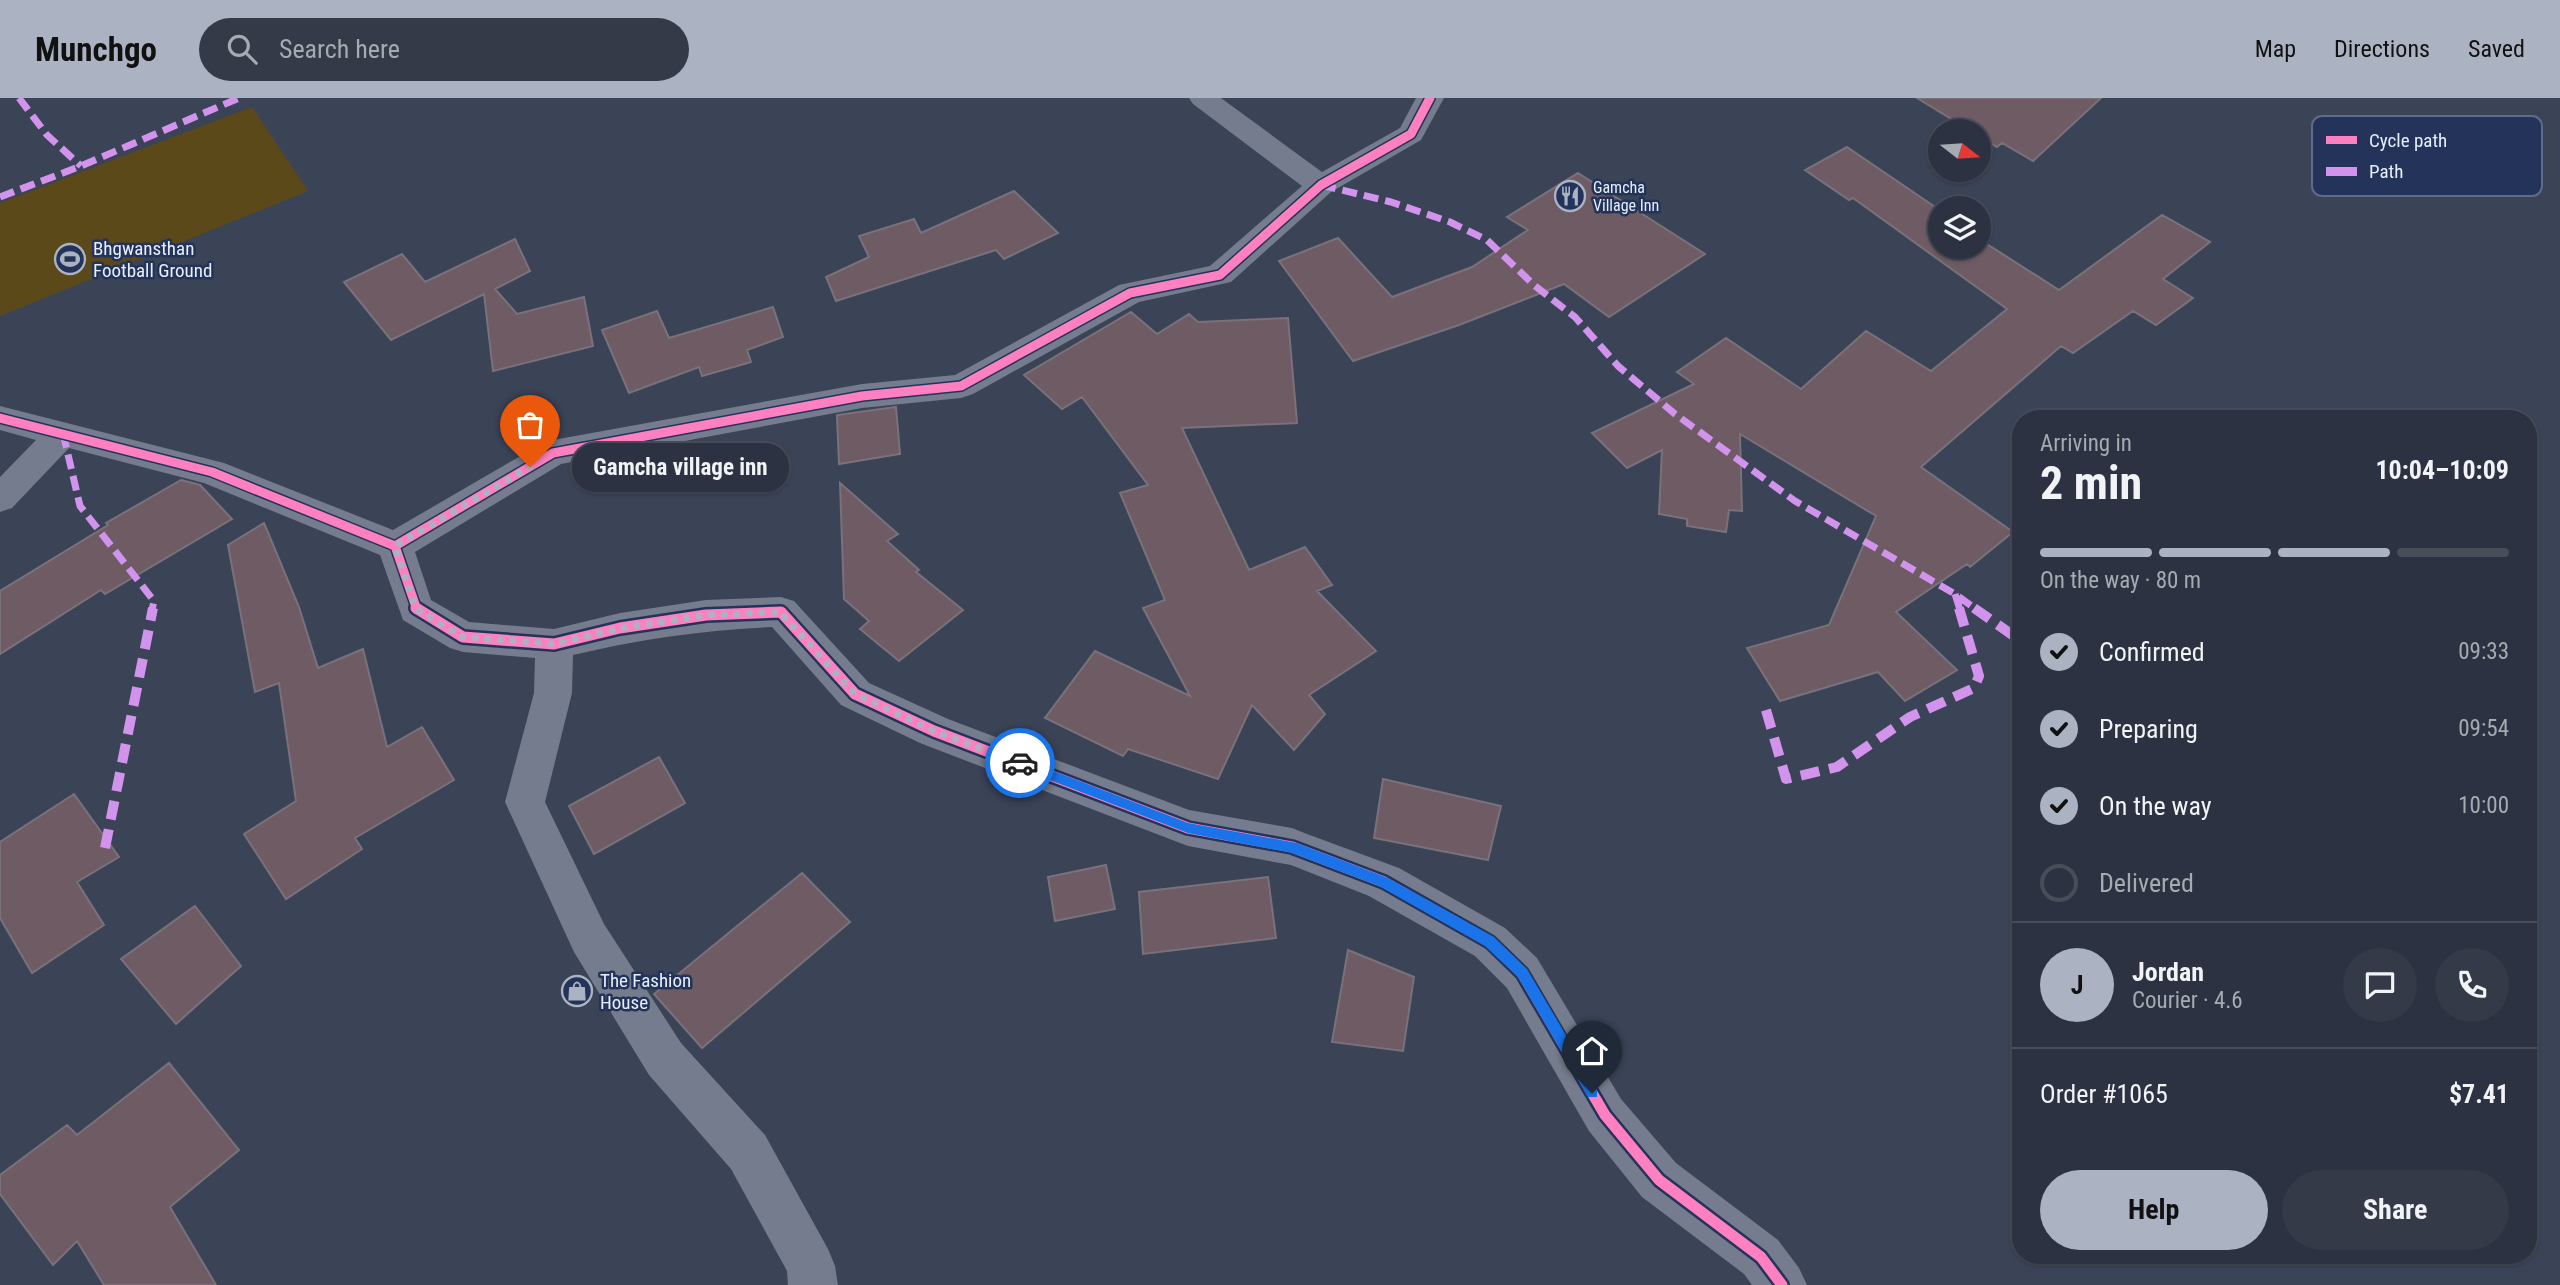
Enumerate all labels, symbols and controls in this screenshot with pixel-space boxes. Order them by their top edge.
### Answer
search box [199,18,689,81]
text: Munchgo [35,30,157,69]
icon: search [223,30,261,68]
text: Search here [279,34,400,64]
text: Map [2255,35,2296,63]
text: Directions [2334,35,2430,63]
text: Saved [2468,35,2525,63]
legend [2312,116,2542,196]
north arrow [1928,119,1992,182]
map controls [1928,119,1991,259]
text: Cycle path [2369,129,2447,152]
text: Path [2369,160,2403,183]
place label: Gamcha Village Inn [1593,178,1659,215]
restaurant icon: Gamcha Village Inn [1553,179,1587,213]
button: layers [1928,196,1991,259]
place label: Bhgwansthan Football Ground [93,237,212,282]
sports icon: Bhgwansthan Football Ground [53,242,87,276]
pin [500,395,560,467]
icon: bag [511,406,549,444]
text: Arriving in [2040,430,2132,457]
callout: Gamcha village inn [572,442,789,492]
text: Gamcha village inn [593,454,768,481]
text: 10:04–10:09 [2375,455,2509,485]
text: 2 min [2040,456,2142,510]
text: On the way · 80 m [2040,567,2201,594]
icon: check [2040,633,2078,671]
text: Confirmed [2099,637,2205,667]
text: 09:33 [2458,638,2509,665]
icon: check [2040,710,2078,748]
text: Preparing [2099,714,2198,744]
text: 09:54 [2458,715,2509,742]
courier [985,728,1055,798]
icon: car [1001,744,1039,782]
icon: check [2040,787,2078,825]
text: On the way [2099,791,2212,821]
text: 10:00 [2458,792,2509,819]
text: Delivered [2099,868,2194,898]
button: chat [2343,948,2417,1022]
button: phone [2435,948,2509,1022]
text: Jordan [2132,957,2204,987]
place label: The Fashion House [600,969,691,1014]
text: J [2071,970,2083,1000]
shop icon: The Fashion House [560,974,594,1008]
text: Courier · 4.6 [2132,987,2243,1014]
pin [1562,1021,1622,1093]
icon: home [1573,1032,1611,1070]
text: Order #1065 [2040,1079,2168,1109]
text: $7.41 [2449,1079,2509,1109]
button: Help [2040,1170,2268,1250]
button: Share [2282,1170,2509,1250]

